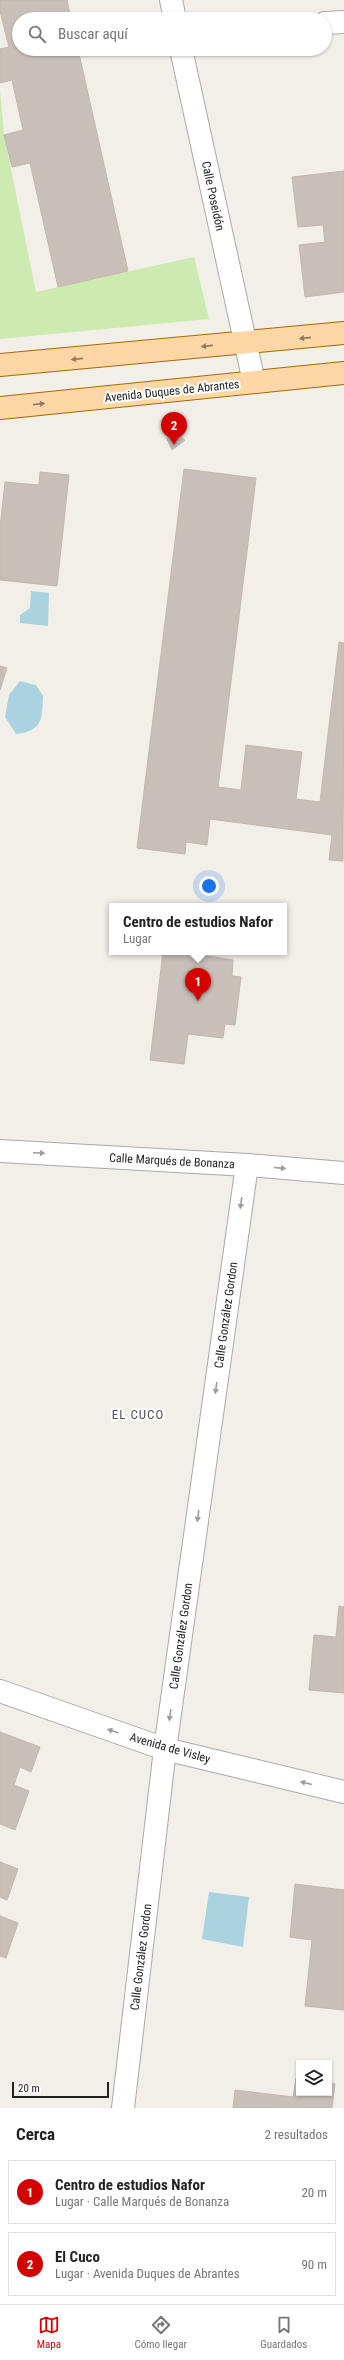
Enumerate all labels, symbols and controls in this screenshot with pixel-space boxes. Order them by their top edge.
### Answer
search box [12,12,332,56]
icon: search [26,23,48,45]
text: Buscar aquí [58,25,128,43]
street label: Calle Poseidón [199,160,227,232]
one-way arrow [299,335,311,341]
one-way arrow [201,343,213,349]
one-way arrow [71,356,83,362]
street label: Avenida Duques de Abrantes [104,377,240,405]
one-way arrow [33,401,45,407]
pin: 2 [161,412,187,445]
your location [199,876,219,896]
popup [109,903,287,955]
text: Centro de estudios Nafor [123,913,273,931]
text: Lugar [123,931,152,946]
pin: 1 [185,968,211,1001]
one-way arrow [33,1150,45,1157]
street label: Calle Marqués de Bonanza [109,1151,235,1171]
one-way arrow [274,1164,287,1171]
one-way arrow [238,1197,244,1210]
street label: Calle González Gordon [212,1261,240,1369]
one-way arrow [213,1382,219,1394]
district label: EL CUCO [112,1407,164,1422]
one-way arrow [195,1510,201,1523]
street label: Calle González Gordon [167,1582,195,1690]
one-way arrow [167,1708,173,1721]
one-way arrow [107,1728,119,1734]
street label: Avenida de Visley [128,1730,212,1766]
one-way arrow [300,1780,312,1786]
street label: Calle González Gordon [128,1903,155,2011]
map controls [296,2060,332,2096]
button: layers [296,2060,332,2096]
scale bar [12,2080,109,2099]
text: 20 m [18,2082,40,2095]
text: Cerca [16,2124,55,2144]
text: 2 resultados [264,2127,328,2142]
text: Centro de estudios Nafor [55,2176,205,2194]
text: 1 [27,2185,33,2200]
text: 20 m [301,2185,327,2200]
text: Lugar · Calle Marqués de Bonanza [55,2194,229,2209]
text: El Cuco [55,2248,100,2266]
text: 2 [27,2257,33,2272]
text: 90 m [301,2257,327,2272]
text: Lugar · Avenida Duques de Abrantes [55,2266,240,2281]
tab: Mapa [37,2314,61,2351]
tab: Cómo llegar [134,2314,187,2351]
tab: Guardados [260,2314,307,2351]

